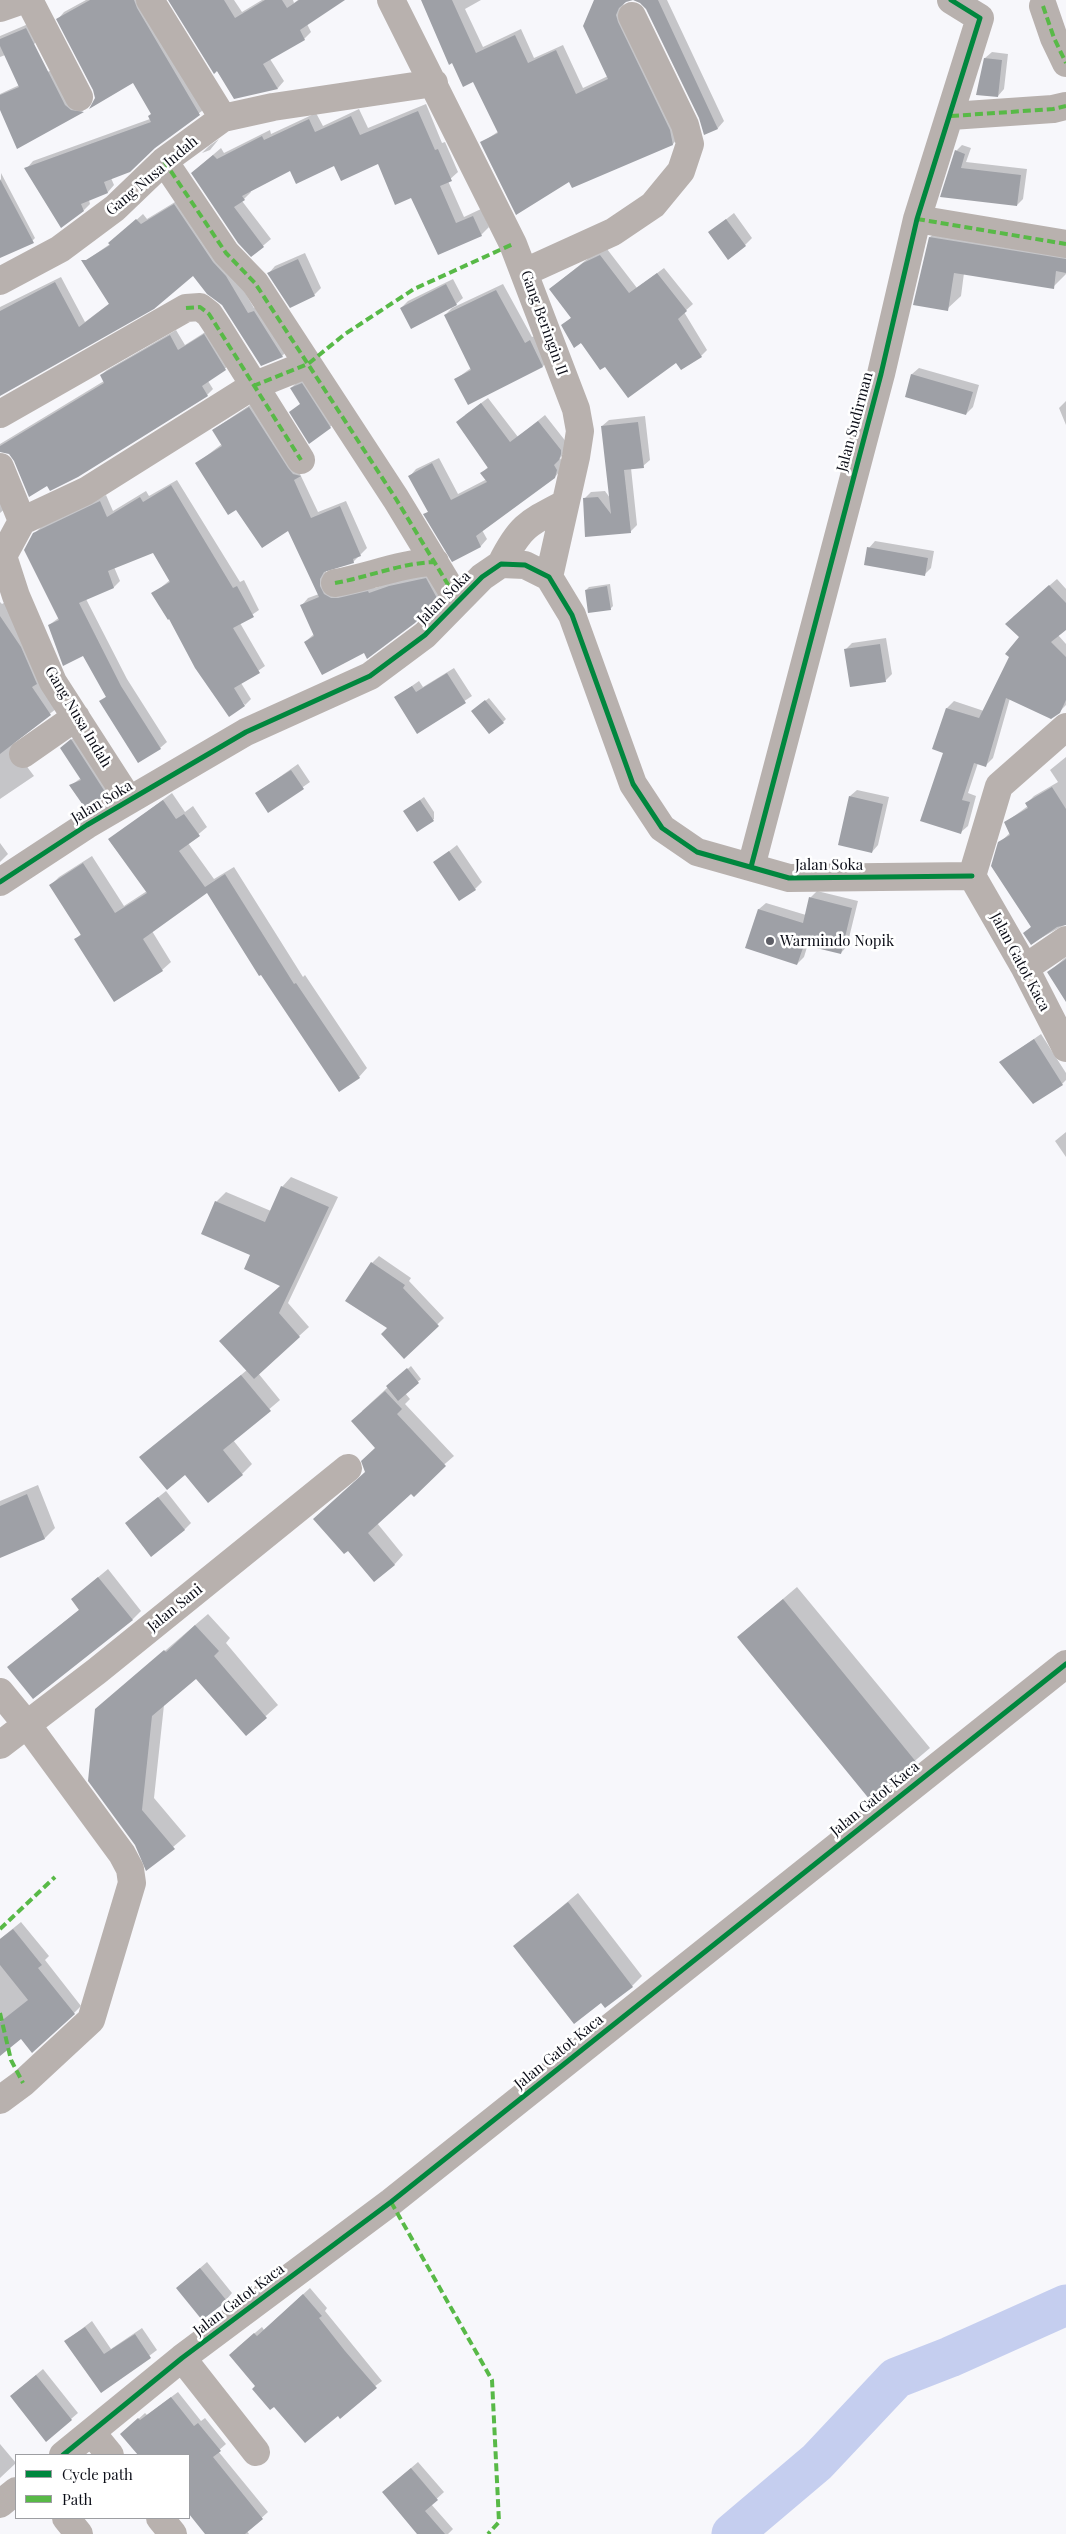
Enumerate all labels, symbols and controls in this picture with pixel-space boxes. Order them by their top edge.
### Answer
street label: Gang Nusa Indah [102,132,202,220]
street label: Gang Beringin II [517,268,571,378]
street label: Jalan Sudirman [833,370,877,474]
street label: Jalan Soka [414,568,474,628]
street label: Gang Nusa Indah [41,663,115,771]
street label: Jalan Soka [68,777,136,827]
street label: Jalan Soka [795,856,863,874]
street label: Jalan Gatot Kaca [986,910,1054,1014]
place label: Warmindo Nopik [780,932,894,950]
marker: Warmindo Nopik [764,935,776,947]
street label: Jalan Sani [144,1580,206,1636]
street label: Jalan Gatot Kaca [827,1758,923,1840]
street label: Jalan Gatot Kaca [511,2011,607,2093]
street label: Jalan Gatot Kaca [190,2260,288,2340]
legend [15,2454,190,2519]
text: Cycle path [62,2464,133,2484]
text: Path [62,2489,92,2509]

